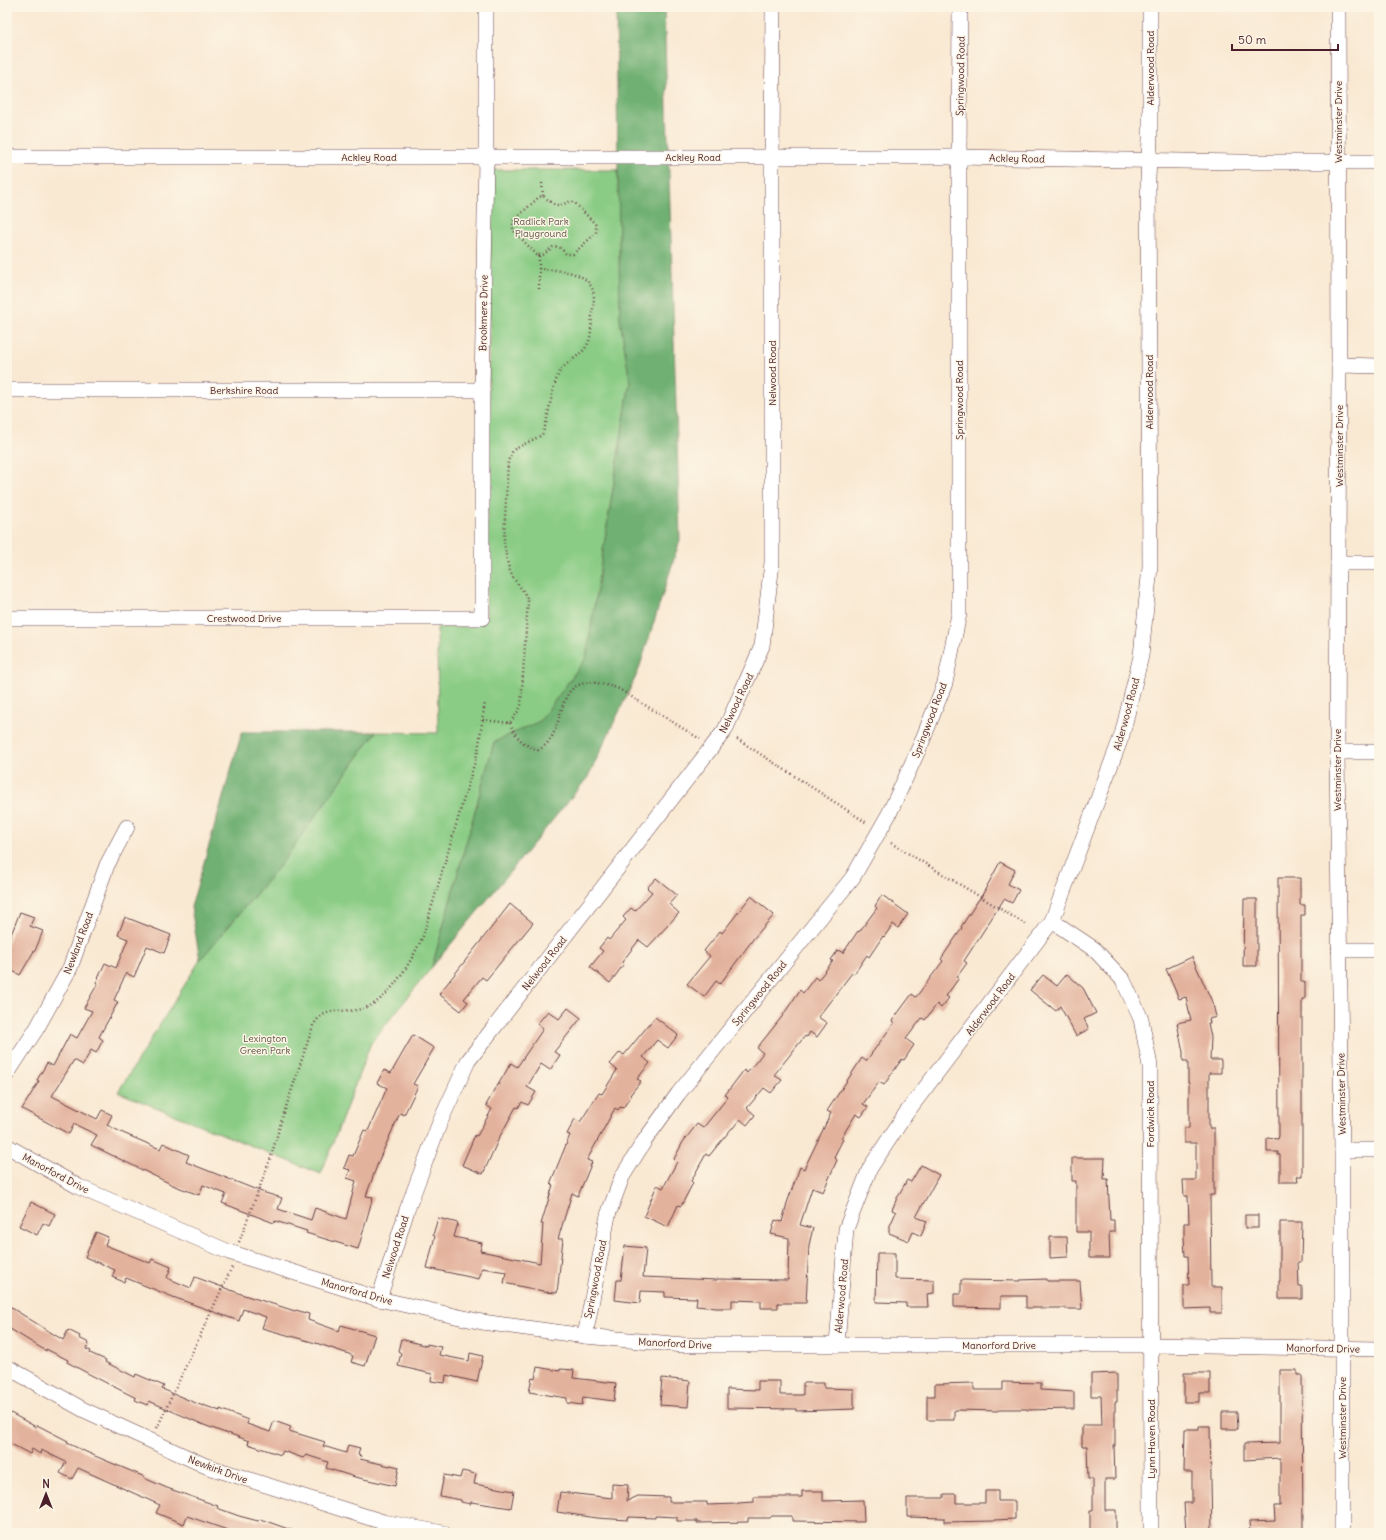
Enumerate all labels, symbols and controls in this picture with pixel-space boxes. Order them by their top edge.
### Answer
scale bar [1232,26,1338,52]
street label: Alderwood Road [1144,31,1157,105]
text: 50 m [1238,32,1267,47]
street label: Springwood Road [953,36,968,116]
street label: Westminster Drive [1332,81,1345,163]
street label: Ackley Road [341,151,397,164]
street label: Ackley Road [665,151,721,164]
street label: Ackley Road [989,152,1045,165]
park label: Radlick Park Playground [513,215,569,240]
street label: Brookmere Drive [476,275,491,351]
street label: Nelwood Road [766,340,779,406]
street label: Alderwood Road [1143,355,1156,429]
street label: Springwood Road [953,360,966,440]
street label: Berkshire Road [210,384,278,397]
street label: Westminster Drive [1333,405,1346,487]
street label: Crestwood Drive [207,612,281,625]
street label: Nelwood Road [716,671,757,735]
street label: Alderwood Road [1111,676,1142,752]
street label: Springwood Road [909,681,950,760]
street label: Westminster Drive [1331,729,1344,811]
street label: Newland Road [61,910,96,976]
street label: Nelwood Road [519,933,570,993]
street label: Springwood Road [729,958,790,1028]
street label: Alderwood Road [963,970,1018,1038]
park label: Lexington Green Park [240,1032,290,1057]
street label: Westminster Drive [1334,1053,1349,1135]
street label: Fordwick Road [1144,1080,1157,1147]
street label: Manorford Drive [20,1150,91,1197]
street label: Nelwood Road [379,1214,412,1280]
street label: Springwood Road [582,1239,610,1319]
street label: Alderwood Road [832,1258,851,1334]
street label: Manorford Drive [320,1275,394,1308]
street label: Manorford Drive [638,1335,712,1352]
street label: Manorford Drive [962,1339,1036,1352]
street label: Manorford Drive [1286,1341,1360,1356]
street label: Westminster Drive [1336,1377,1349,1459]
street label: Lynn Haven Road [1145,1399,1158,1479]
street label: Newkirk Drive [186,1453,249,1486]
north arrow [26,1474,66,1514]
text: N [42,1477,50,1491]

